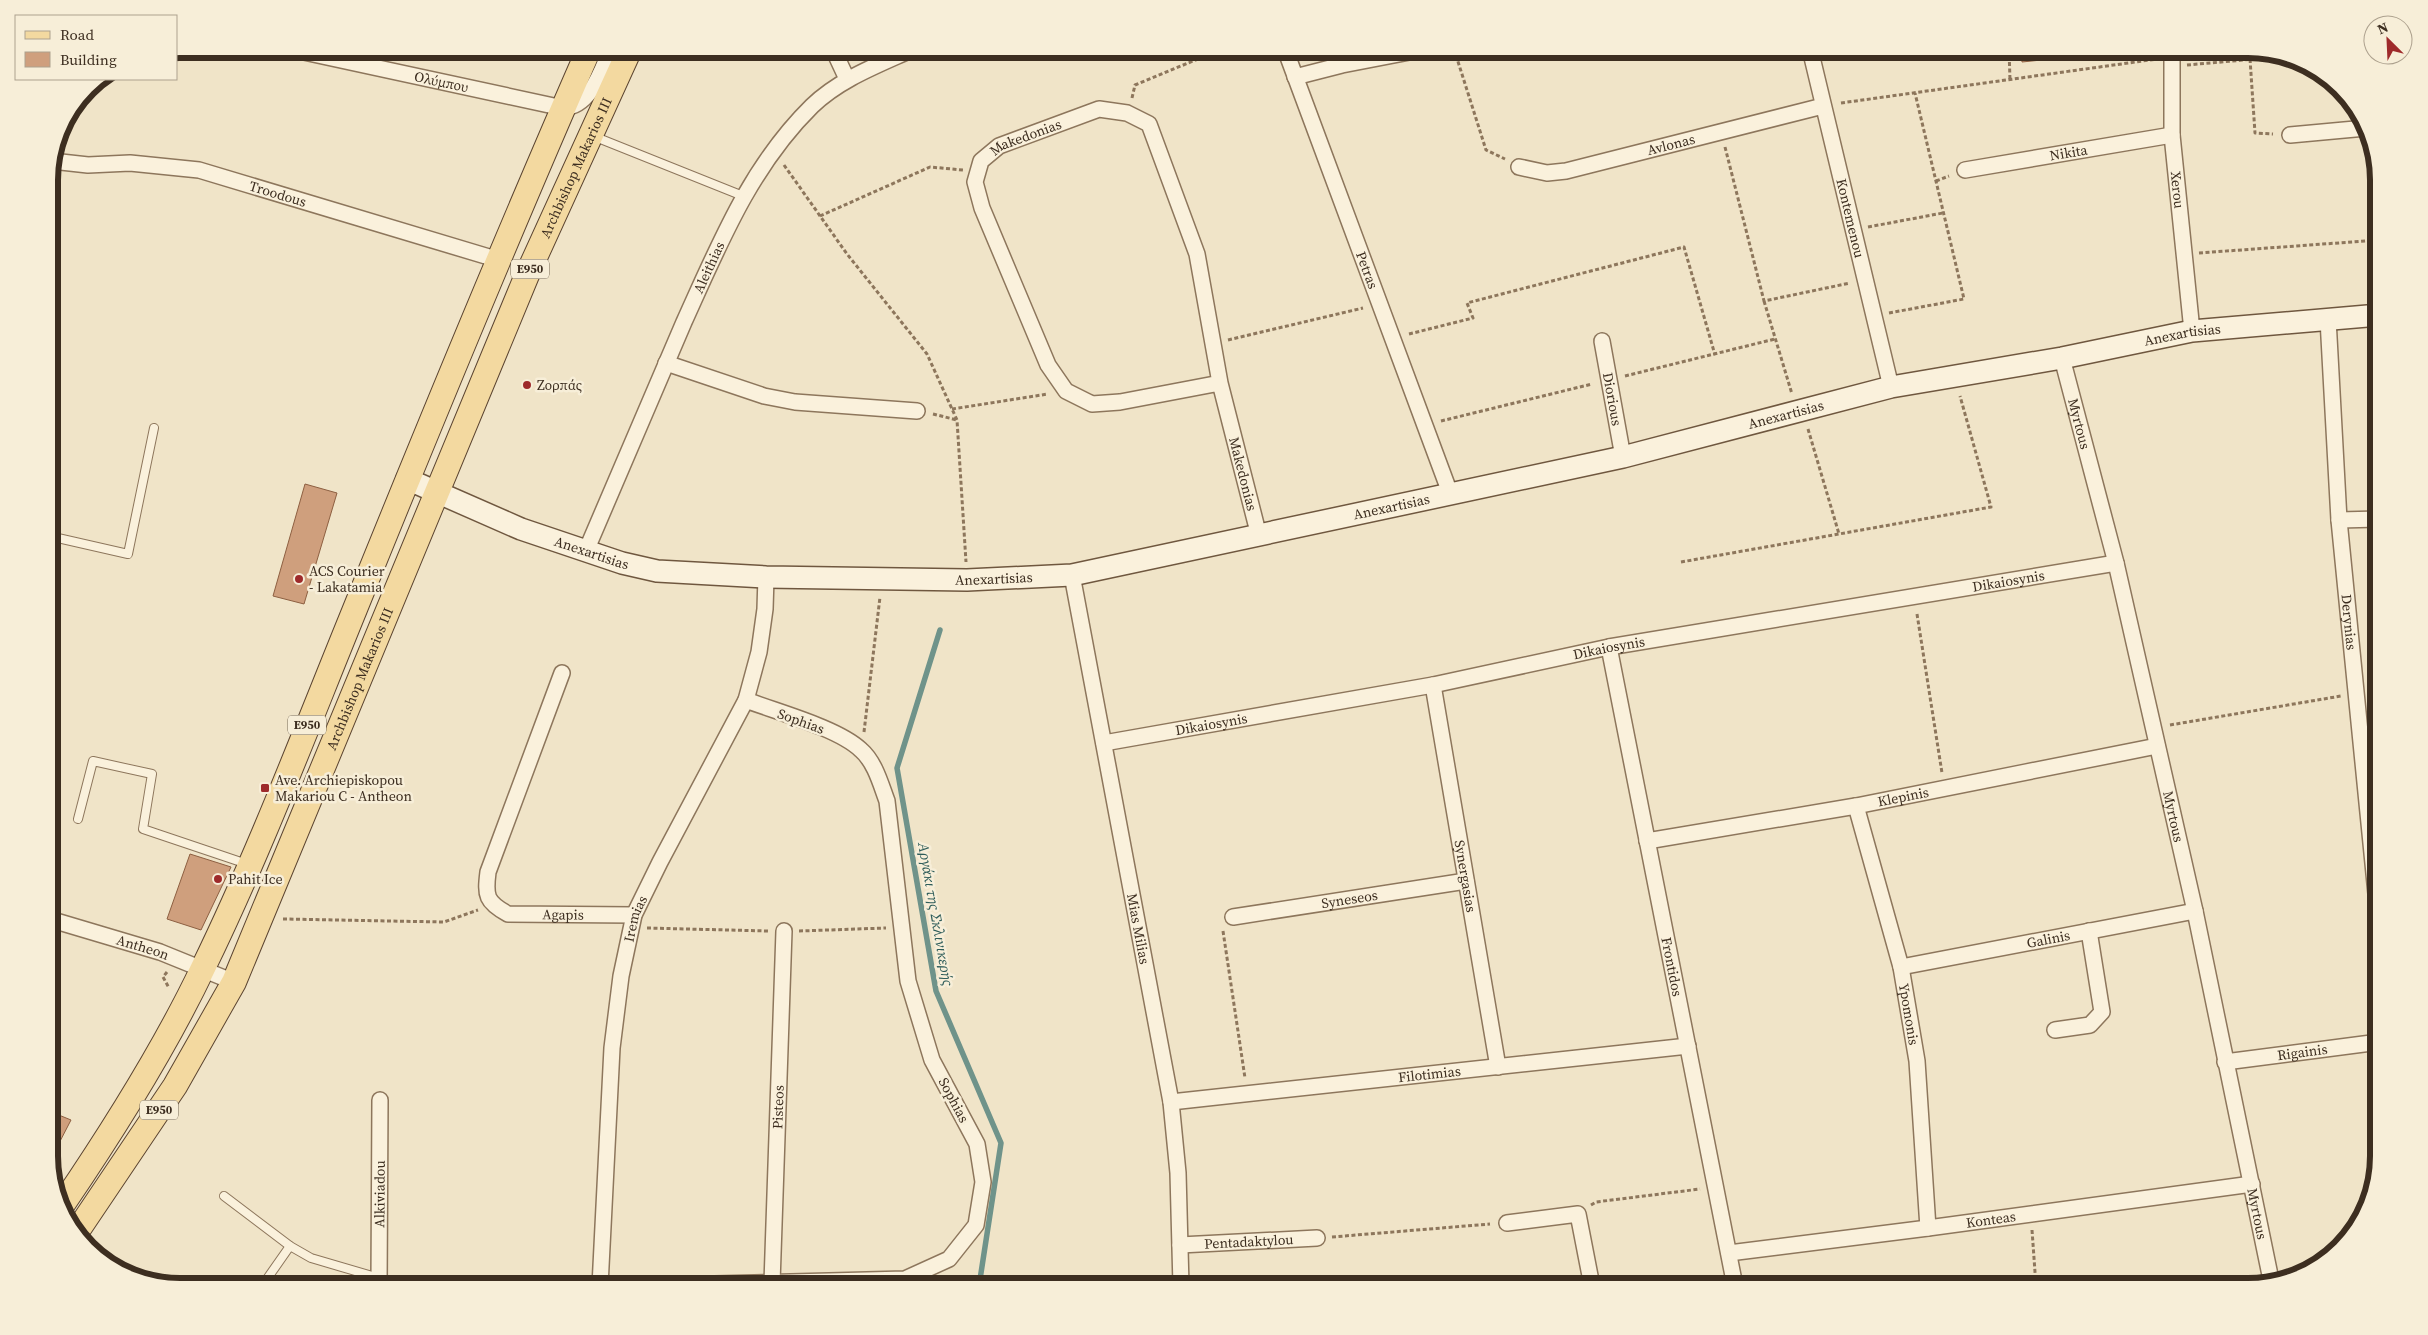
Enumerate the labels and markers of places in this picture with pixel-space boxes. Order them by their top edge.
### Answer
place label: Ζορπάς [537,375,582,395]
marker: Ζορπάς [521,379,533,391]
place label: ACS Courier - Lakatamia [309,561,385,597]
marker: ACS Courier - Lakatamia [293,573,305,585]
place label: Ave. Archiepiskopou Makariou C - Antheon [275,770,412,806]
marker: Ave. Archiepiskopou Makariou C - Antheon [259,782,271,794]
place label: Pahit Ice [228,869,283,889]
marker: Pahit Ice [212,873,224,885]

